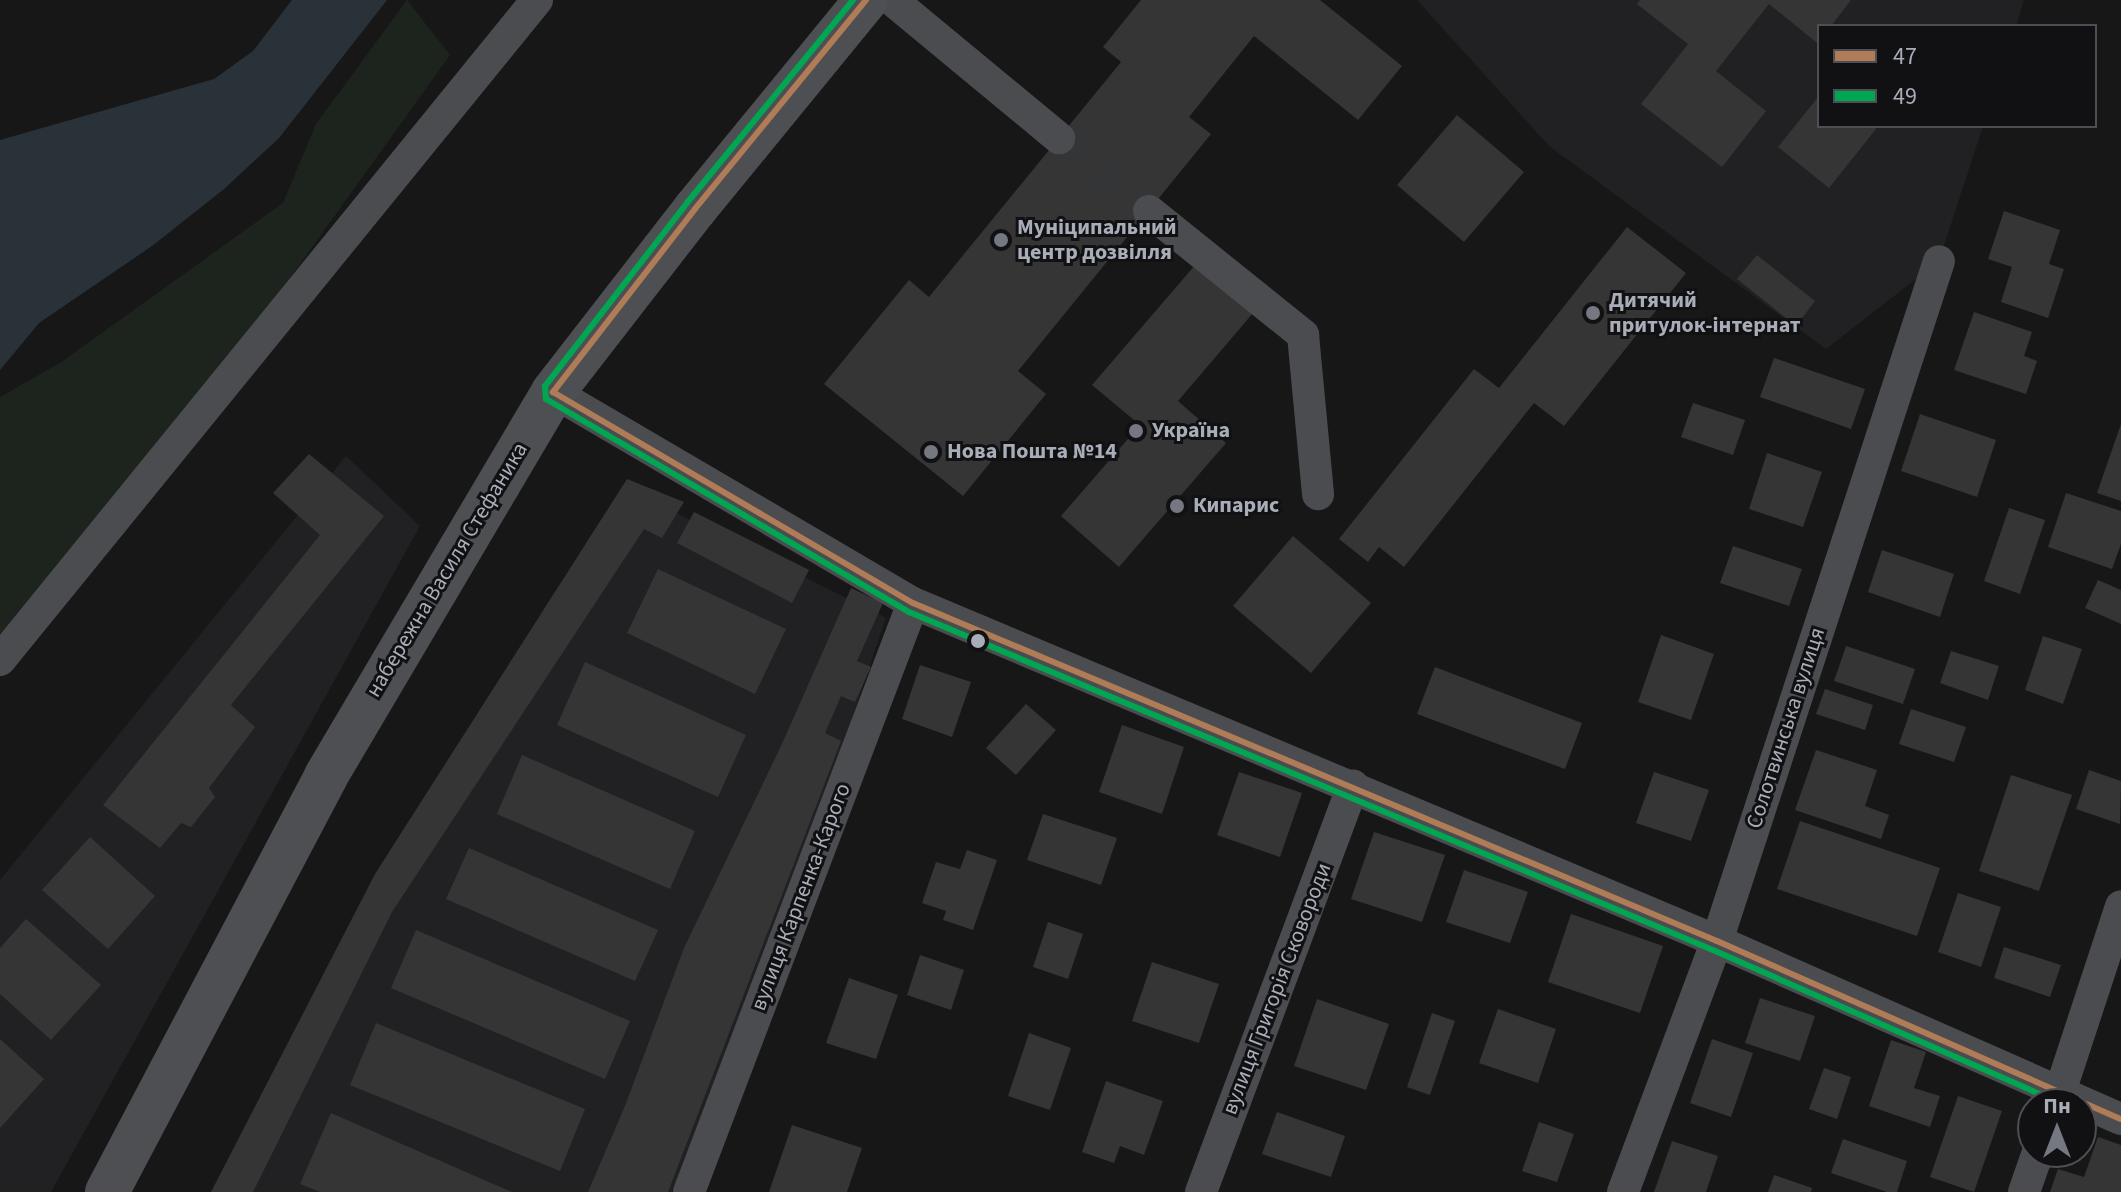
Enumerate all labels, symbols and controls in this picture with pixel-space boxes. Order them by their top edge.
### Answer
legend [1817,24,2097,128]
text: 47 [1893,39,1917,74]
text: 49 [1893,79,1917,114]
place label: Муніципальний центр дозвілля [1017,214,1177,266]
marker: Муніципальний центр дозвілля [992,231,1010,249]
place label: Дитячий притулок-інтернат [1609,287,1801,338]
marker: Дитячий притулок-інтернат [1584,304,1602,322]
place label: Україна [1152,418,1230,444]
marker: Україна [1127,422,1145,440]
street label: набережна Василя Стефаника [360,438,534,702]
place label: Нова Пошта №14 [947,439,1117,465]
marker: Нова Пошта №14 [922,443,940,461]
place label: Кипарис [1193,493,1279,519]
marker: Кипарис [1168,497,1186,515]
street label: Солотвинська вулиця [1741,624,1831,832]
unlabelled marker [970,633,986,649]
street label: вулиця Карпенка-Карого [745,780,857,1014]
street label: вулиця Григорія Сковороди [1217,859,1337,1119]
north arrow [2017,1088,2097,1168]
text: Пн [2043,1090,2071,1122]

